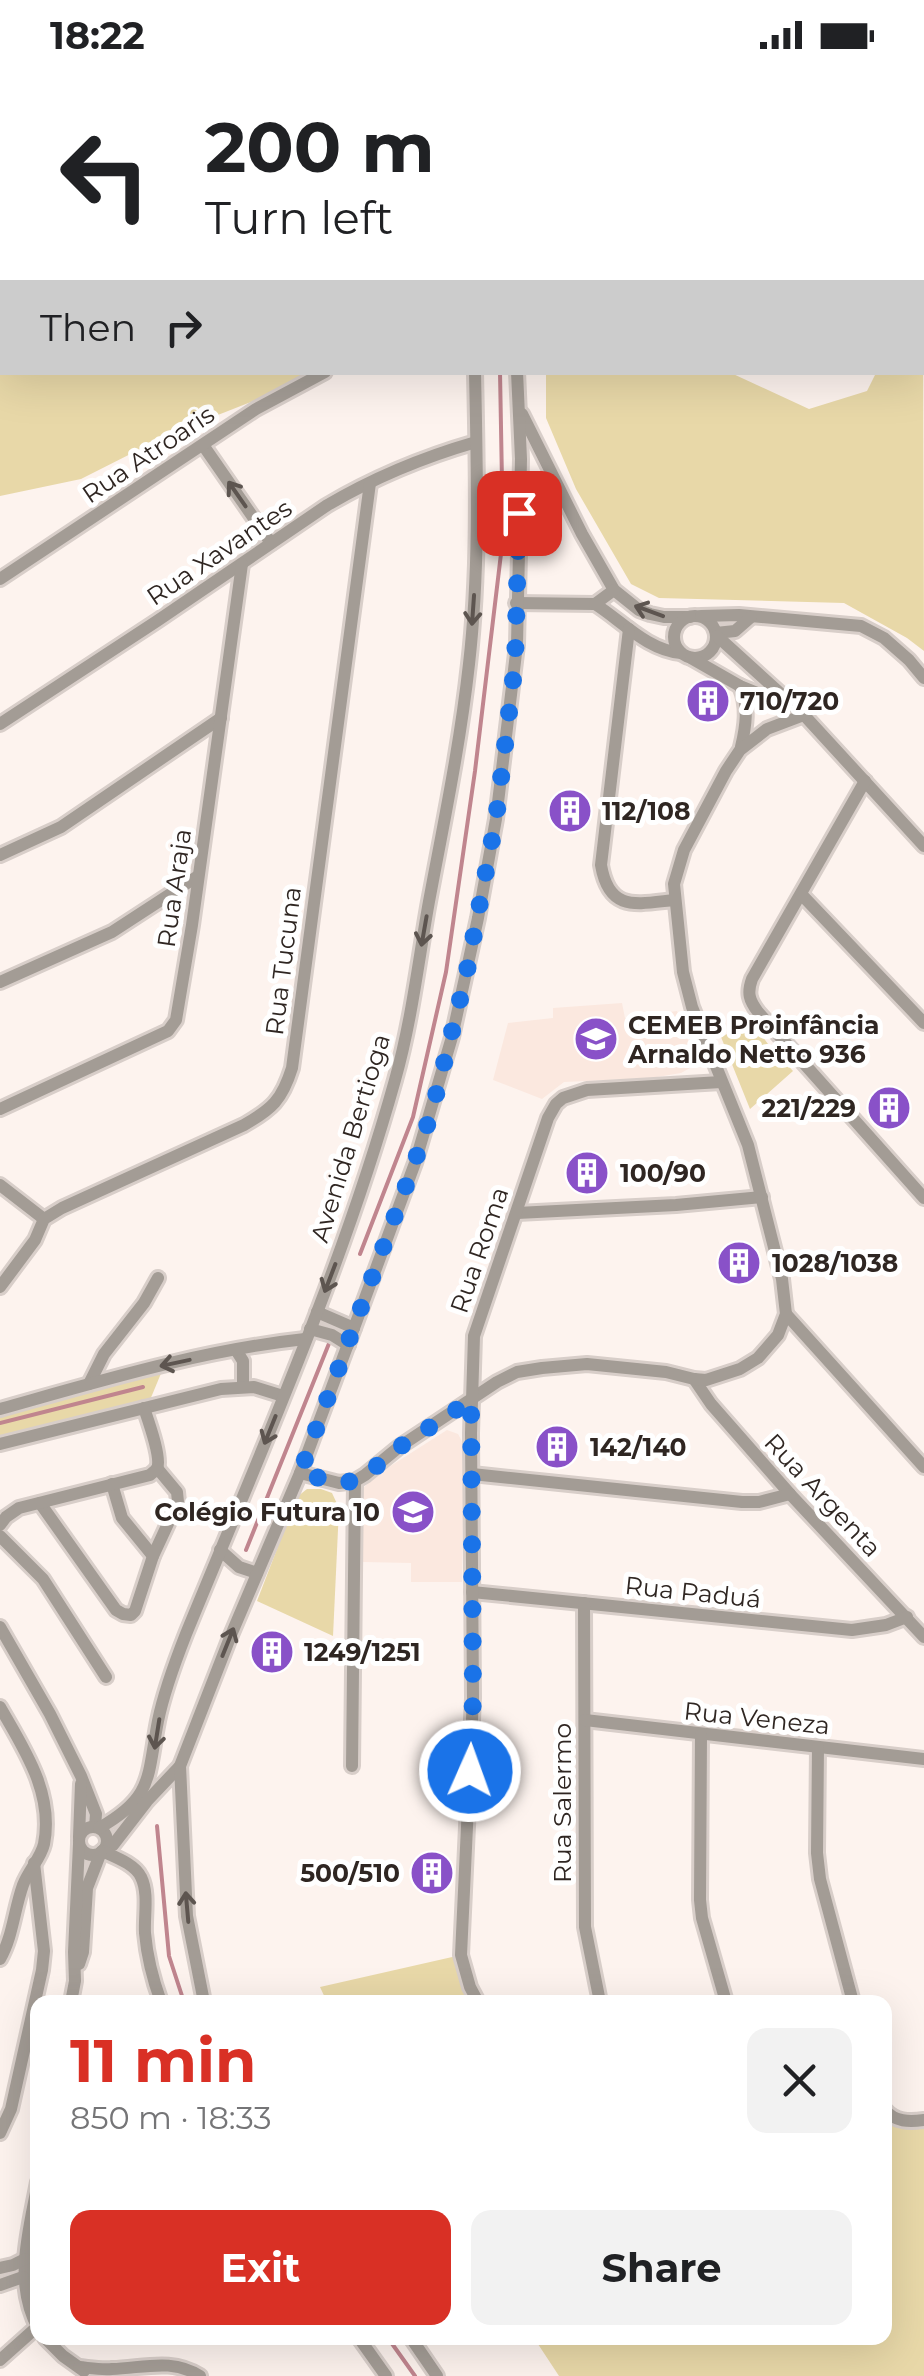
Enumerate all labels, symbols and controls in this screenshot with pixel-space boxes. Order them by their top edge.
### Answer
text: 18:22 [50,12,145,59]
text: 200 m [205,104,435,190]
icon: left [40,110,170,240]
text: Turn left [205,190,393,245]
icon: right [156,300,211,355]
text: Then [40,304,136,351]
street label: Rua Atroaris [76,399,220,509]
pin [477,471,562,556]
one-way arrow [227,481,248,508]
icon: arrive [492,486,547,541]
street label: Rua Xavantes [141,492,297,612]
one-way arrow [463,593,482,625]
one-way arrow [634,601,666,619]
building icon: 710/720 [685,678,731,724]
place label: 710/720 [740,686,839,716]
building icon: 112/108 [547,788,593,834]
place label: 112/108 [602,796,690,826]
street label: Rua Araja [151,827,197,949]
street label: Rua Tucuna [259,885,307,1037]
one-way arrow [414,914,433,947]
place label: CEMEB Proinfância Arnaldo Netto 936 [627,1010,879,1069]
school or university icon: CEMEB Proinfância Arnaldo Netto 936 [573,1016,619,1062]
street label: Avenida Bertioga [304,1030,396,1246]
building icon: 221/229 [866,1085,912,1131]
place label: 221/229 [761,1093,856,1123]
building icon: 100/90 [564,1150,610,1196]
place label: 100/90 [620,1158,706,1188]
street label: Rua Roma [443,1183,515,1317]
building icon: 1028/1038 [716,1240,762,1286]
place label: 1028/1038 [772,1248,898,1278]
one-way arrow [320,1261,338,1292]
one-way arrow [160,1354,192,1373]
one-way arrow [259,1414,277,1444]
building icon: 142/140 [534,1424,580,1470]
street label: Rua Argenta [758,1427,888,1563]
place label: 142/140 [590,1432,687,1462]
school or university icon: Colégio Futura 10 [390,1489,436,1535]
place label: Colégio Futura 10 [154,1497,380,1527]
street label: Rua Paduá [623,1570,763,1614]
one-way arrow [221,1628,239,1658]
building icon: 1249/1251 [249,1629,295,1675]
place label: 1249/1251 [304,1637,421,1667]
street label: Rua Veneza [682,1695,832,1741]
one-way arrow [147,1717,165,1749]
position arrow [418,1719,522,1823]
street label: Rua Salermo [547,1723,577,1883]
building icon: 500/510 [409,1850,455,1896]
place label: 500/510 [300,1858,400,1888]
one-way arrow [177,1891,196,1923]
text: 11 min [70,2024,256,2097]
button: close [747,2028,852,2133]
text: 850 m · 18:33 [70,2098,272,2137]
button: Exit [70,2210,451,2325]
button: Share [471,2210,852,2325]

